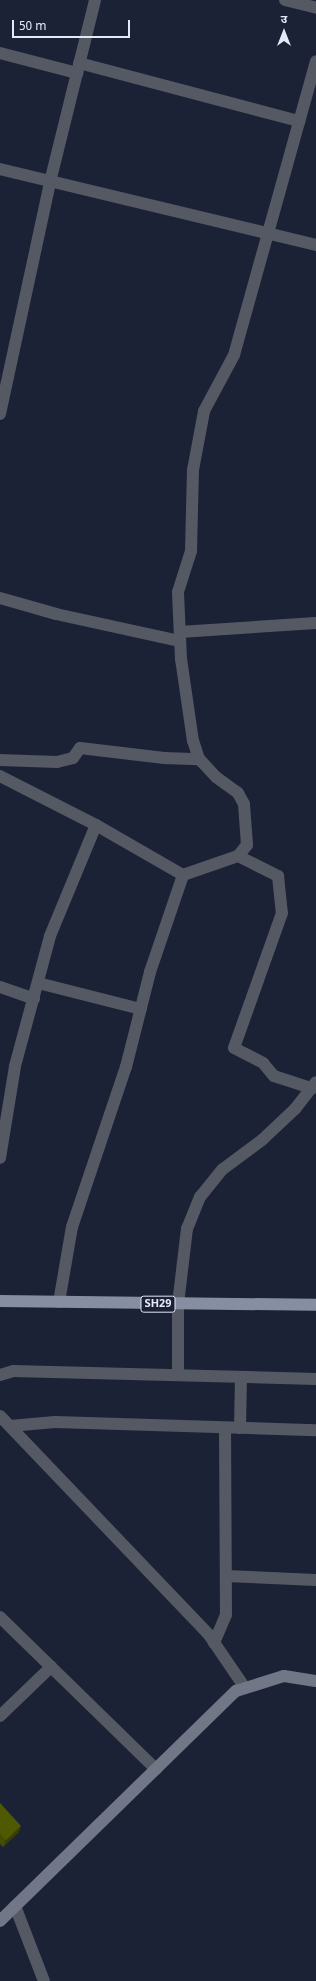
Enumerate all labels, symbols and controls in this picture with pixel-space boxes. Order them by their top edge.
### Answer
scale bar [14,12,132,38]
north arrow [264,12,304,52]
text: उ [281,13,287,27]
text: 50 m [19,19,47,35]
road number: SH29 [140,1295,176,1313]

